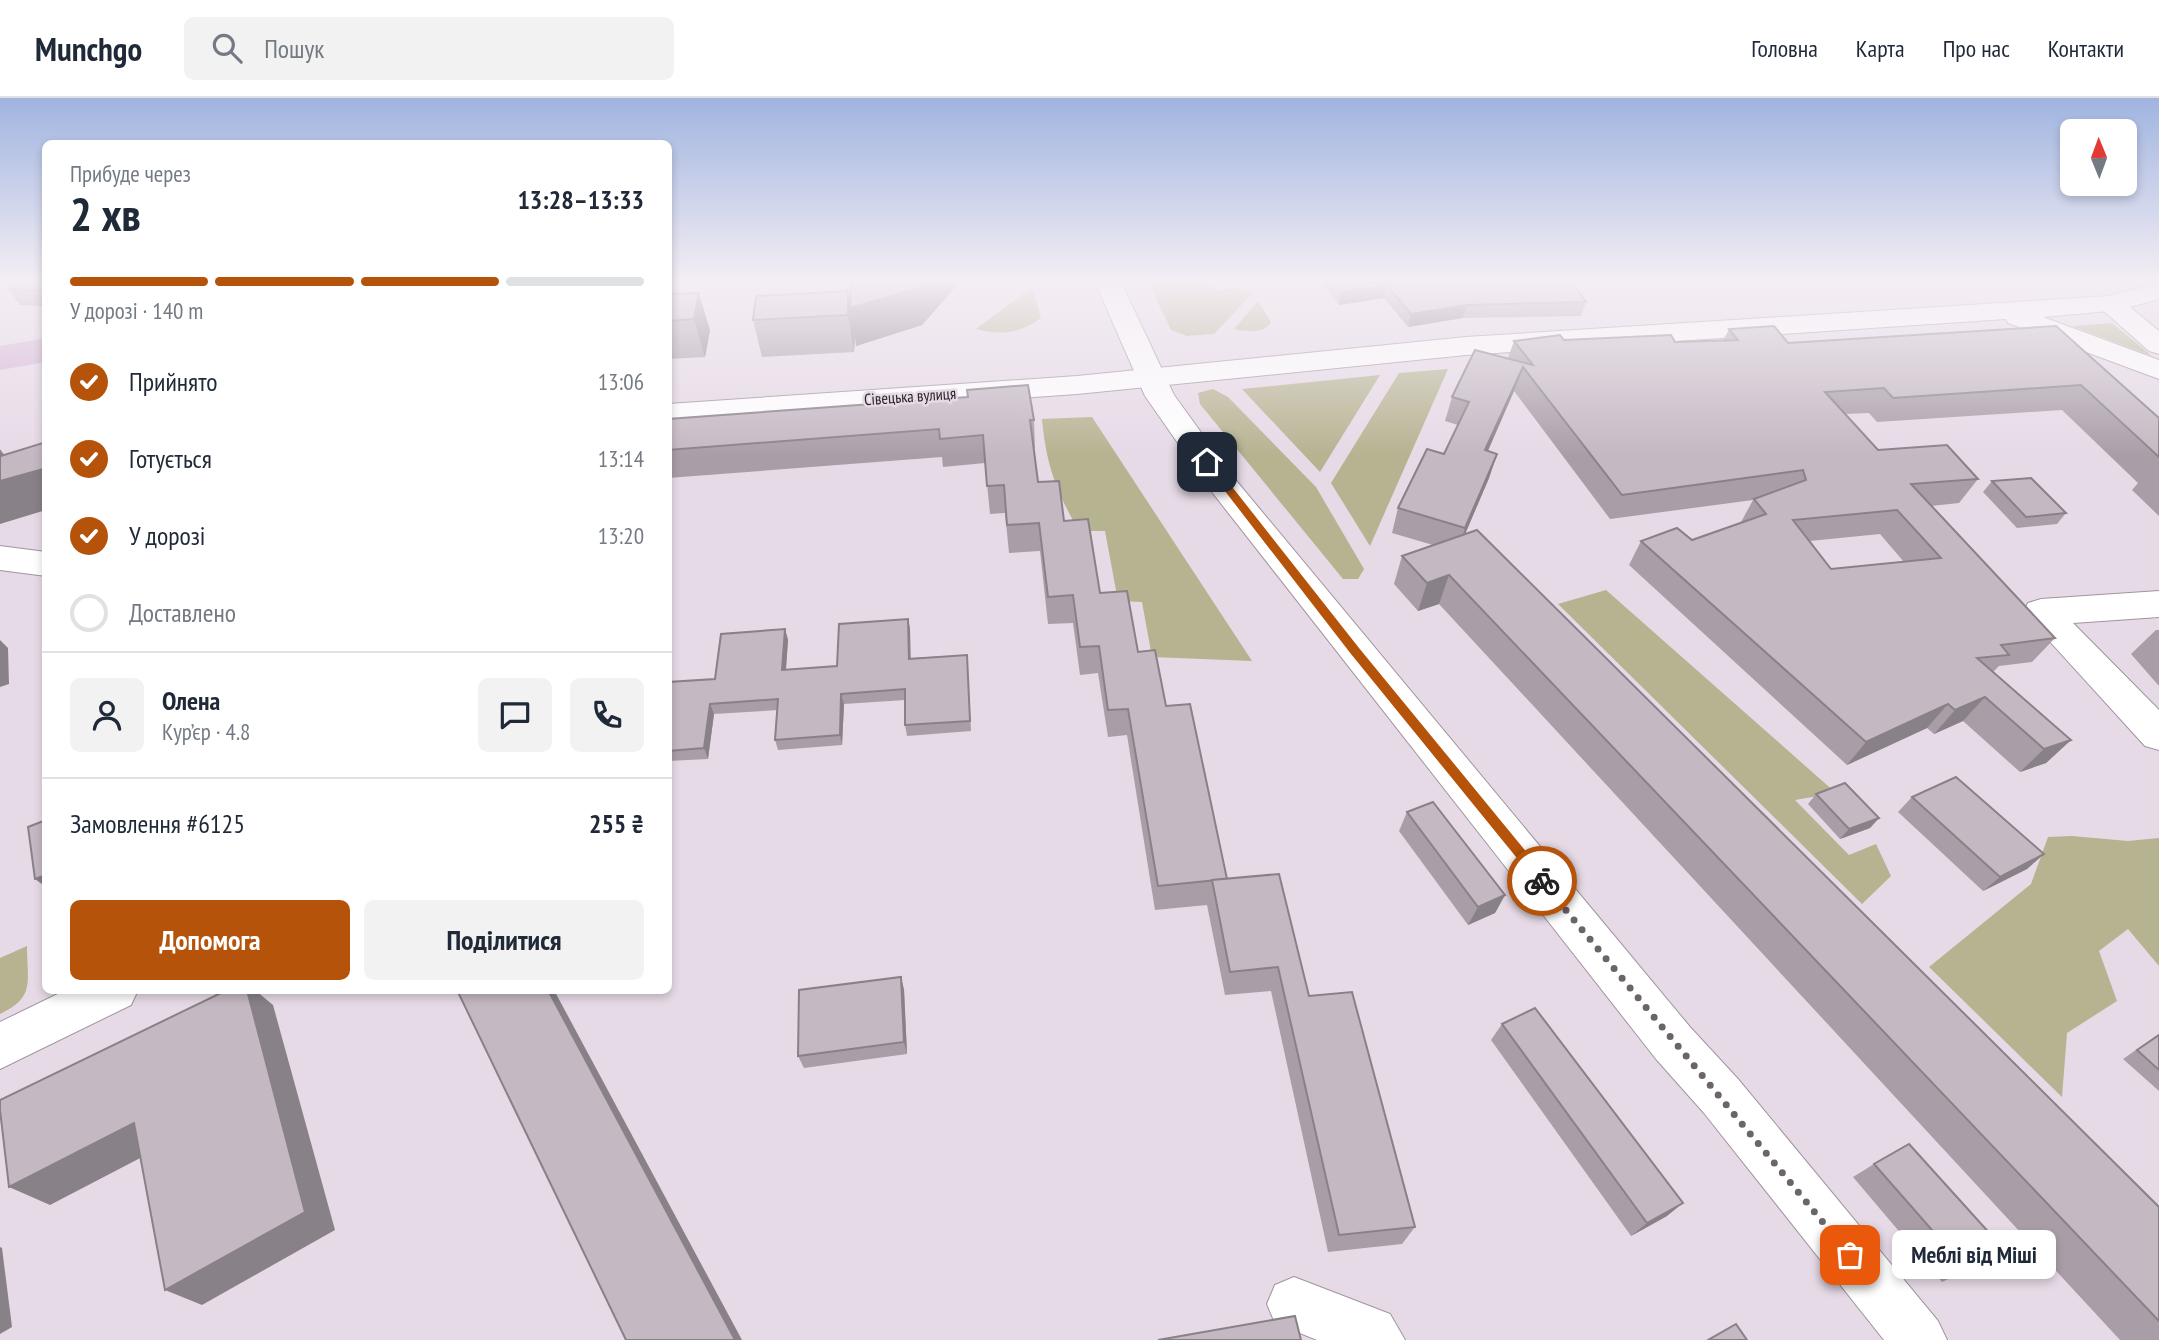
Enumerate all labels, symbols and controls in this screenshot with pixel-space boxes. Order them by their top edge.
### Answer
search box [184,17,674,80]
text: Munchgo [35,27,142,70]
icon: search [208,29,246,67]
text: Пошук [264,32,324,65]
text: Головна [1751,33,1818,64]
text: Карта [1856,33,1905,64]
text: Про нас [1943,33,2010,64]
text: Контакти [2048,33,2124,64]
north arrow [2060,119,2137,196]
map controls [2060,119,2137,196]
text: Прибуде через [70,159,191,188]
text: 13:28–13:33 [517,183,644,216]
text: 2 хв [70,184,141,244]
text: У дорозі · 140 m [70,296,203,325]
icon: check [70,363,108,401]
text: Прийнято [129,365,217,398]
text: 13:06 [598,367,644,396]
street label: Сівецька вулиця [863,383,957,409]
pin [1177,432,1237,492]
icon: check [70,440,108,478]
text: Готується [129,442,212,475]
icon: home [1188,443,1226,481]
text: 13:14 [598,444,644,473]
icon: check [70,517,108,555]
text: У дорозі [129,519,206,552]
text: 13:20 [598,521,644,550]
text: Доставлено [129,596,236,629]
button: person [70,678,144,752]
button: chat [478,678,552,752]
button: phone [570,678,644,752]
text: Олена [162,684,220,717]
text: Кур’єр · 4.8 [162,717,250,746]
text: Замовлення #6125 [70,807,245,840]
text: 255 ₴ [589,807,644,840]
courier [1507,846,1577,916]
icon: bike [1523,862,1561,900]
button: Допомога [70,900,350,980]
button: Поділитися [364,900,644,980]
pin [1820,1225,1880,1285]
callout: Меблі від Міші [1892,1230,2056,1280]
icon: bag [1831,1236,1869,1274]
text: Меблі від Міші [1911,1240,2037,1269]

